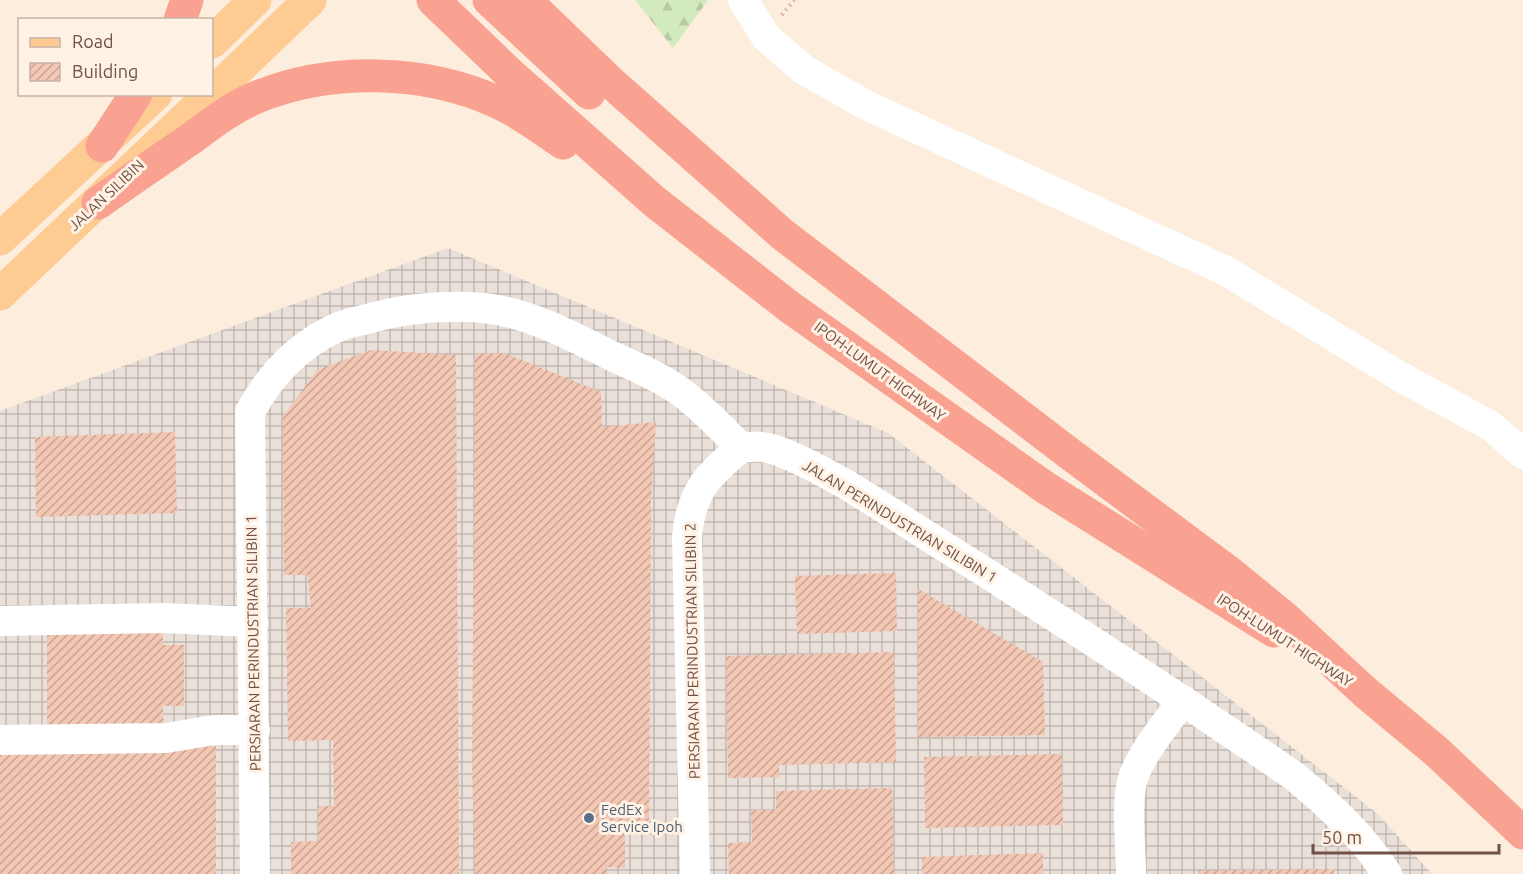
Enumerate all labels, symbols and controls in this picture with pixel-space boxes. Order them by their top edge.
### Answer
legend [18,18,213,96]
text: Road [72,31,114,51]
text: Building [72,61,138,81]
street label: JALAN SILIBIN [65,156,147,234]
street label: IPOH-LUMUT HIGHWAY [811,318,949,424]
street label: JALAN PERINDUSTRIAN SILIBIN 1 [800,456,1000,586]
street label: PERSIARAN PERINDUSTRIAN SILIBIN 1 [242,515,264,771]
street label: PERSIARAN PERINDUSTRIAN SILIBIN 2 [681,523,703,779]
street label: IPOH-LUMUT HIGHWAY [1214,590,1356,690]
place label: FedEx Service Ipoh [601,801,683,835]
marker: FedEx Service Ipoh [582,811,596,825]
scale bar [1313,817,1499,855]
text: 50 m [1322,827,1362,847]

